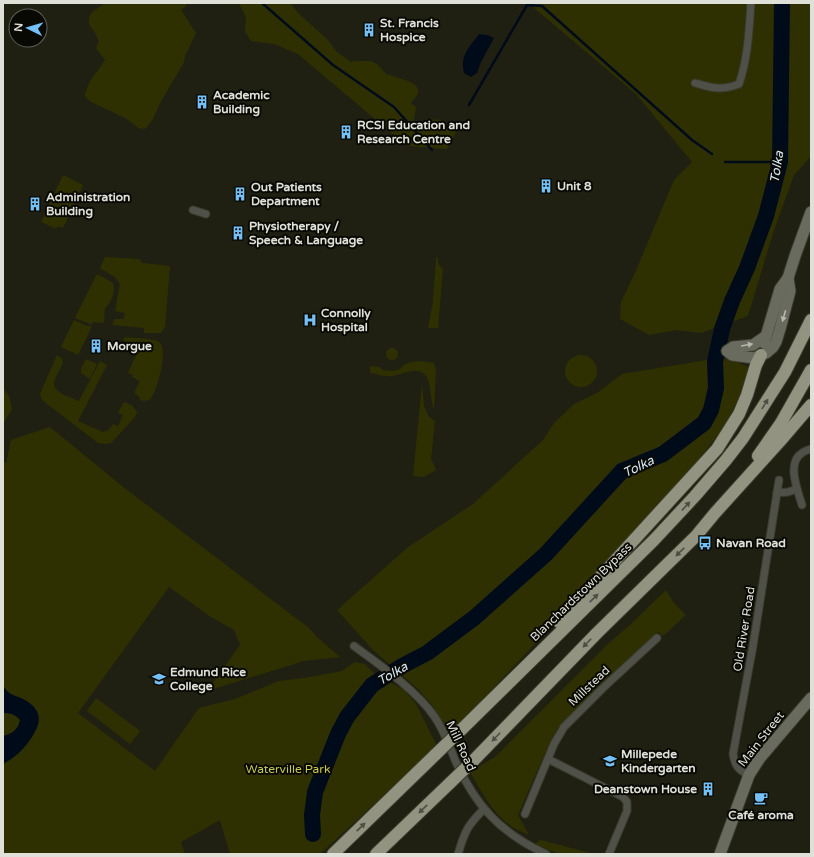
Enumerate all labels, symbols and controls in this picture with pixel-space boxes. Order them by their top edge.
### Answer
north arrow [8,8,48,48]
place label: St. Francis Hospice [380,16,439,45]
text: N [12,22,25,32]
building icon: St. Francis Hospice [361,22,377,38]
place label: Academic Building [213,88,270,117]
building icon: Academic Building [194,94,210,110]
place label: RCSI Education and Research Centre [357,118,470,146]
building icon: RCSI Education and Research Centre [338,124,354,140]
water label: Tolka [767,149,788,184]
building icon: Unit 8 [538,178,554,194]
place label: Unit 8 [557,179,592,193]
place label: Out Patients Department [251,180,322,209]
building icon: Out Patients Department [232,186,248,202]
place label: Administration Building [46,190,130,219]
building icon: Administration Building [27,196,43,212]
place label: Physiotherapy / Speech & Language [249,219,363,248]
building icon: Physiotherapy / Speech & Language [230,225,246,241]
place label: Connolly Hospital [321,306,371,335]
one-way arrow [781,310,787,322]
hospital icon: Connolly Hospital [302,312,318,328]
building icon: Morgue [88,338,104,354]
place label: Morgue [107,339,152,354]
one-way arrow [741,342,753,348]
one-way arrow [762,398,769,410]
water label: Tolka [620,452,657,481]
one-way arrow [681,501,690,511]
bus stop icon: Navan Road [697,535,713,551]
place label: Navan Road [716,536,786,550]
street label: Blanchardstown Bypass [527,540,635,644]
one-way arrow [675,548,685,557]
street label: Old River Road [730,586,758,672]
one-way arrow [589,593,599,603]
one-way arrow [582,638,591,648]
water label: Tolka [374,658,411,689]
street label: Millstead [566,663,612,709]
place label: Edmund Rice College [170,665,246,694]
school or university icon: Edmund Rice College [151,671,167,687]
street label: Main Street [735,708,787,769]
street label: Mill Road [443,719,479,773]
one-way arrow [491,732,501,742]
place label: Millepede Kindergarten [621,747,696,776]
school or university icon: Millepede Kindergarten [602,753,618,769]
park label: Waterville Park [245,762,331,776]
building icon: Deanstown House [700,781,716,797]
place label: Deanstown House [594,782,697,796]
cafe icon: Café aroma [753,790,769,806]
one-way arrow [418,804,428,813]
place label: Café aroma [728,808,794,822]
one-way arrow [356,822,366,832]

